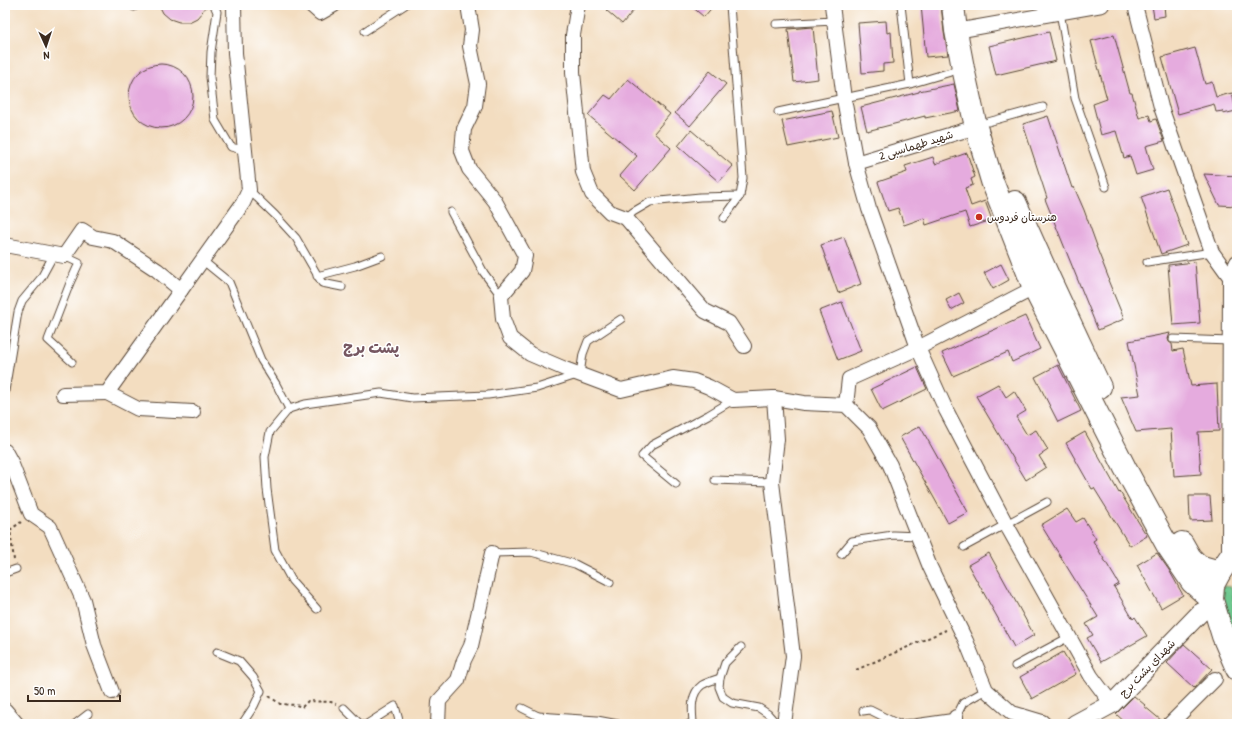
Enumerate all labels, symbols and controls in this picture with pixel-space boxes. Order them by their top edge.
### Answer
north arrow [26,26,66,66]
text: N [43,49,50,63]
street label: شهید طهماسبی 2 [877,127,955,164]
place label: هنرستان فردوس [987,210,1057,224]
marker: هنرستان فردوس [974,212,984,222]
district label: پشت برج [343,337,400,358]
street label: شهدای پشت برج [1116,636,1179,700]
scale bar [28,677,120,703]
text: 50 m [34,682,55,699]

